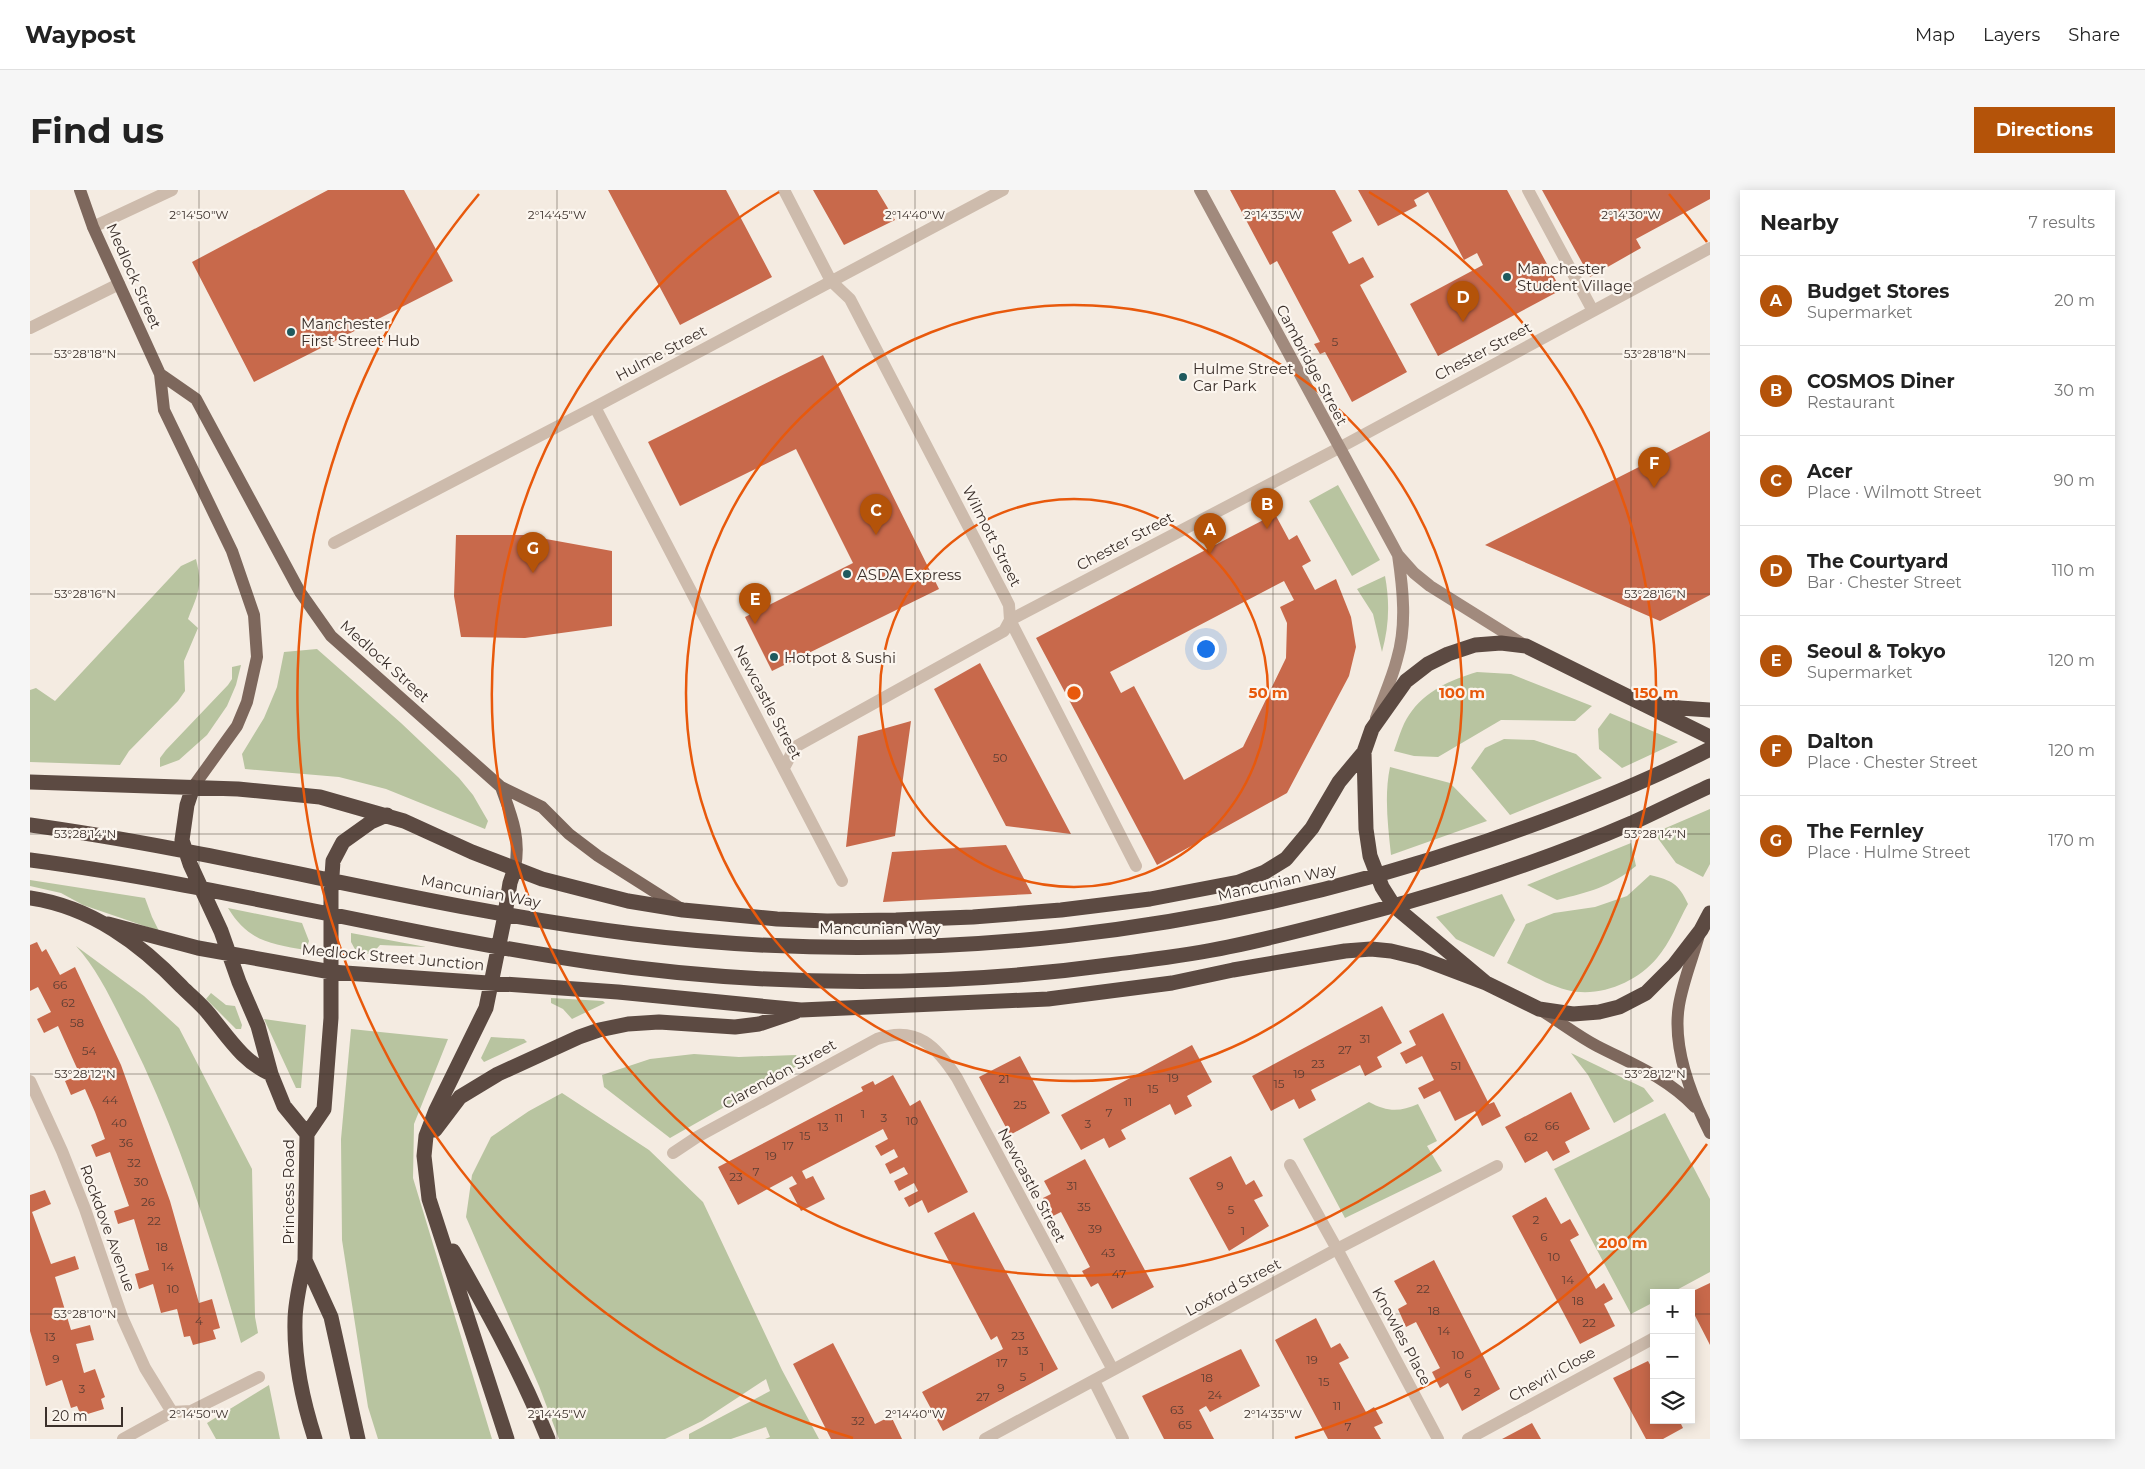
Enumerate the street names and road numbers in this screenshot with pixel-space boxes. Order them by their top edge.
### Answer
street label: Medlock Street [102,220,166,332]
street label: Cambridge Street [1272,301,1352,429]
street label: Chester Street [1431,317,1535,385]
street label: Hulme Street [612,321,710,385]
street label: Wilmott Street [958,482,1026,590]
street label: Chester Street [1073,507,1177,575]
street label: Medlock Street [336,616,434,706]
street label: Newcastle Street [730,641,806,763]
street label: Mancunian Way [1216,859,1339,905]
street label: Mancunian Way [420,870,543,912]
street label: Mancunian Way [819,919,942,938]
street label: Medlock Street Junction [301,940,485,974]
street label: Clarendon Street [719,1035,839,1113]
street label: Newcastle Street [994,1124,1070,1246]
street label: Princess Road [279,1139,298,1245]
street label: Rockdove Avenue [76,1162,140,1294]
street label: Loxford Street [1182,1254,1284,1320]
street label: Knowles Place [1368,1284,1436,1388]
street label: Chevril Close [1505,1342,1599,1406]

